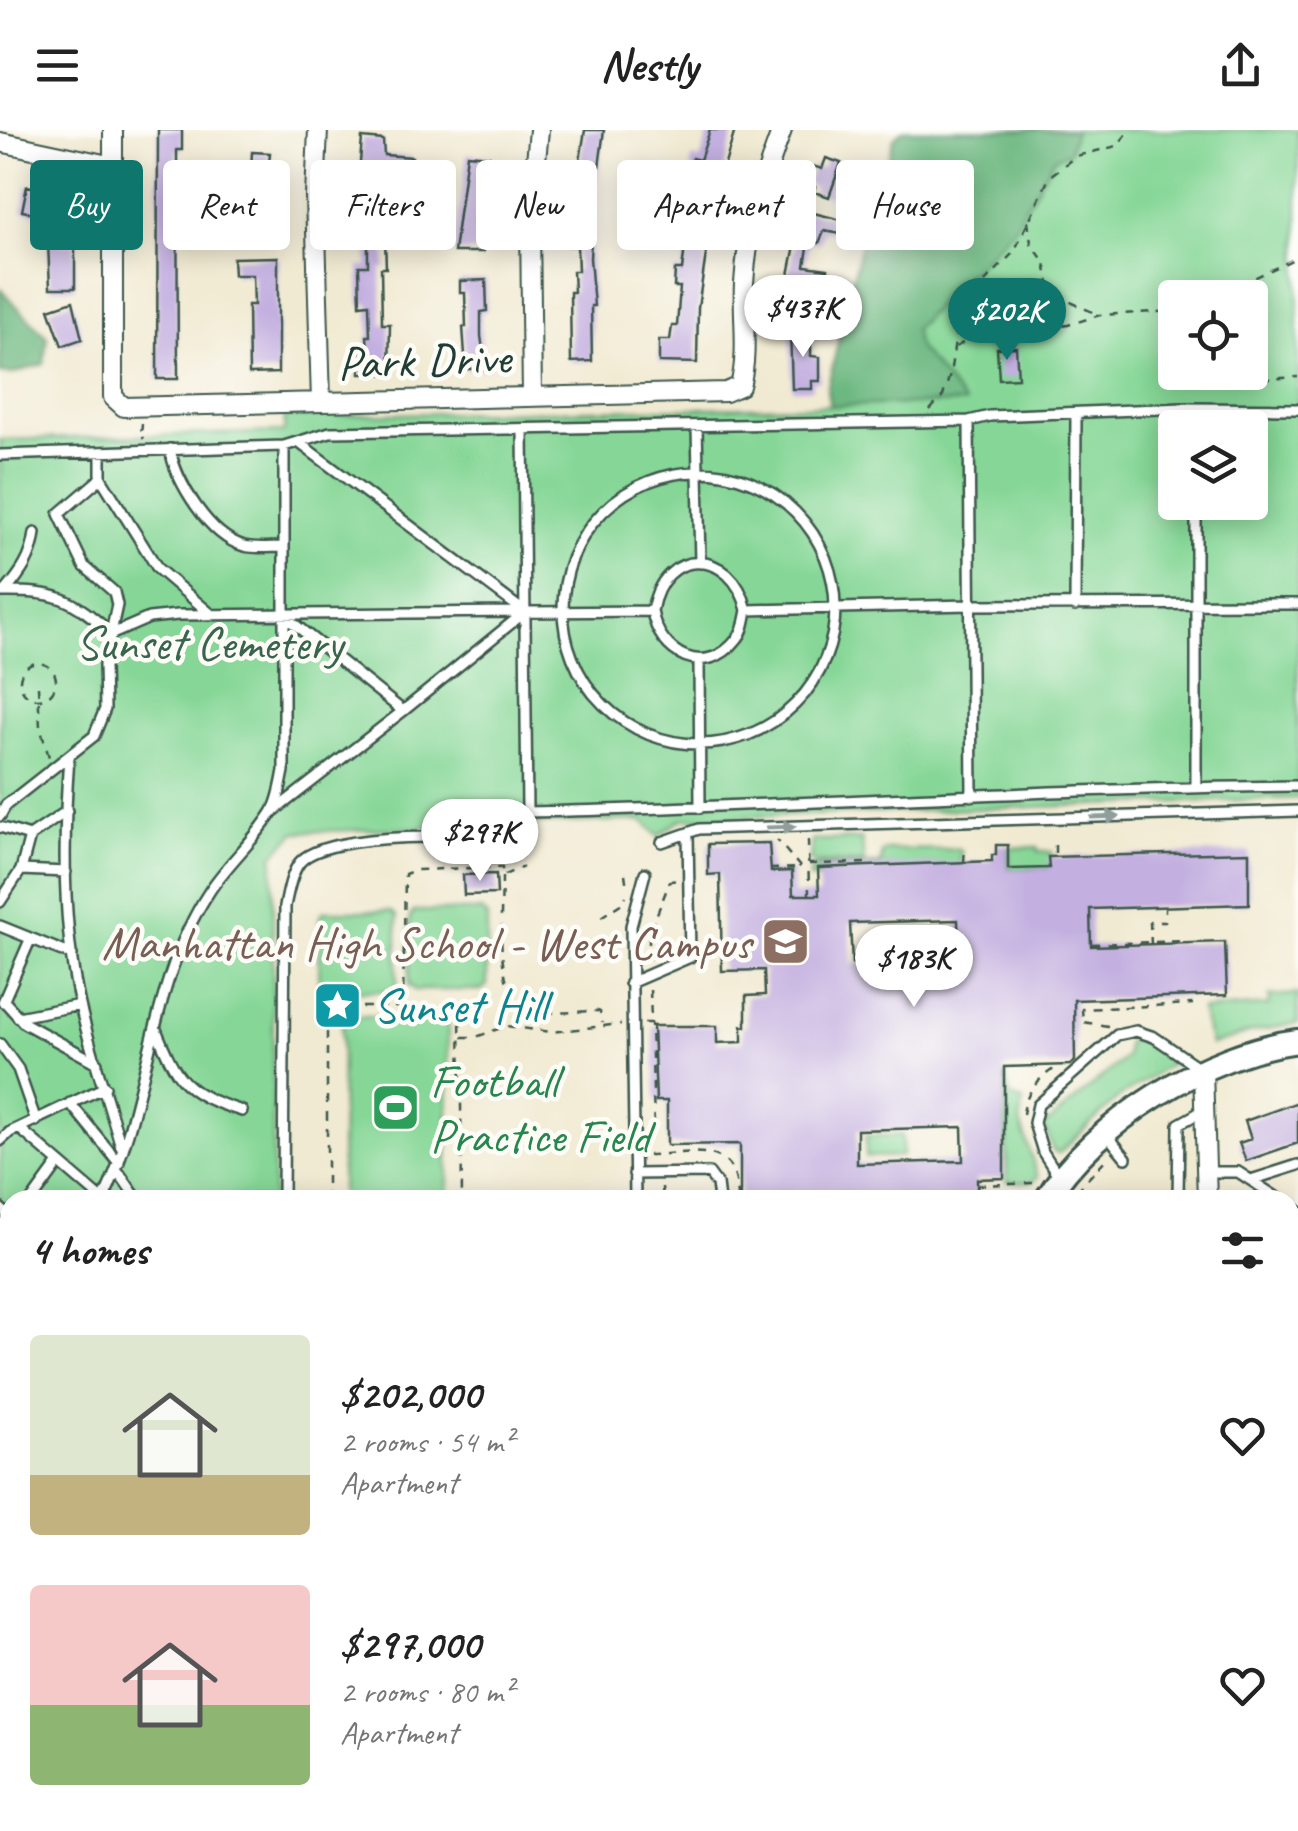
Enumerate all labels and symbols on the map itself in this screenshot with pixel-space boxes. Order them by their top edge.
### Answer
pin: $437K [733,275,873,360]
pin: $202K [937,278,1077,363]
street label: Park Drive [336,327,515,393]
park label: Sunset Cemetery [75,613,346,673]
pin: $297K [410,799,550,884]
one-way arrow [1090,808,1122,824]
one-way arrow [765,818,797,834]
place label: Manhattan High School - West Campus [102,913,755,973]
school or university icon: Manhattan High School - West Campus [760,916,812,968]
pin: $183K [844,925,984,1010]
place label: Sunset Hill [373,976,554,1036]
place icon: Sunset Hill [312,979,364,1031]
place label: Football Practice Field [430,1051,656,1166]
sports icon: Football Practice Field [369,1082,421,1134]

